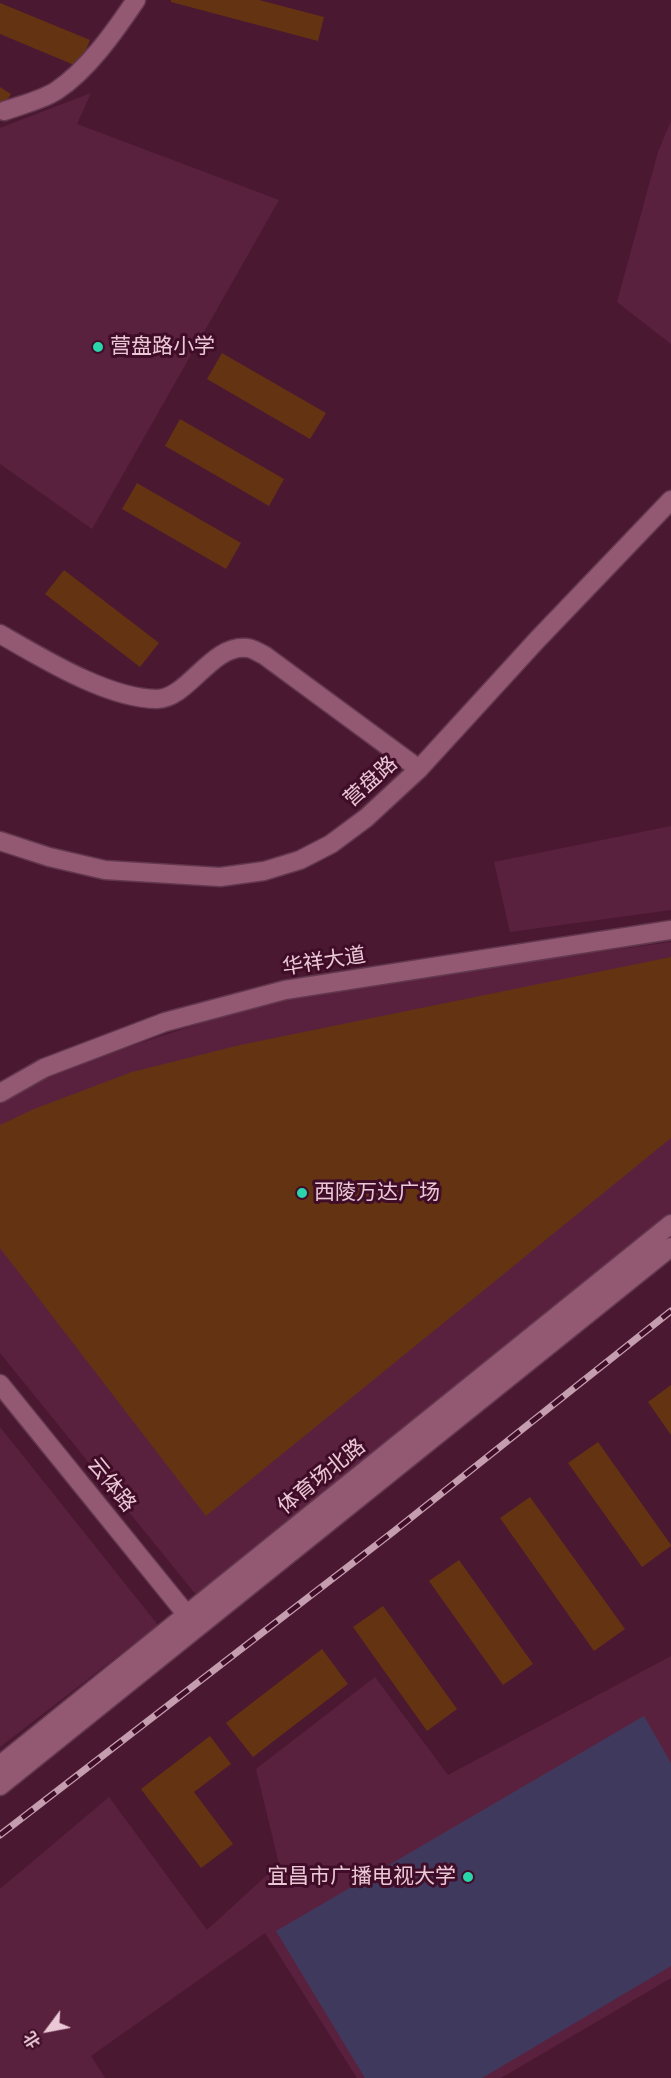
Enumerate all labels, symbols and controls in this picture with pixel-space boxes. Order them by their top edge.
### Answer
place label: 营盘路小学 [110,334,215,360]
marker: 营盘路小学 [91,340,105,354]
street label: 营盘路 [339,752,403,812]
street label: 华祥大道 [281,943,367,981]
place label: 西陵万达广场 [314,1180,440,1206]
marker: 西陵万达广场 [295,1186,309,1200]
street label: 体育场北路 [273,1434,371,1520]
street label: 云体路 [81,1453,141,1517]
place label: 宜昌市广播电视大学 [267,1864,456,1890]
marker: 宜昌市广播电视大学 [461,1870,475,1884]
north arrow [18,2000,78,2060]
text: 北 [21,2029,44,2051]

